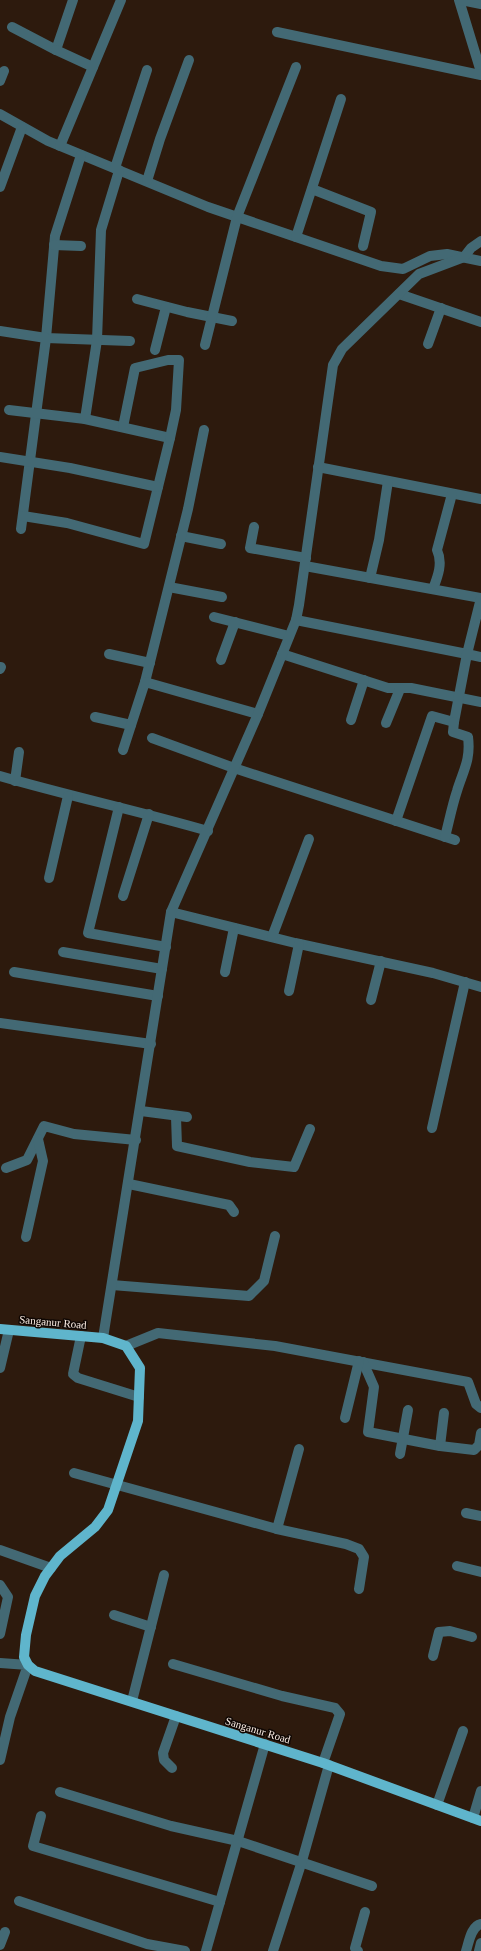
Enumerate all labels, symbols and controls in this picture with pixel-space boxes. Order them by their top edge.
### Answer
street label: Sanganur Road [19,1313,88,1331]
street label: Sanganur Road [224,1714,293,1746]

